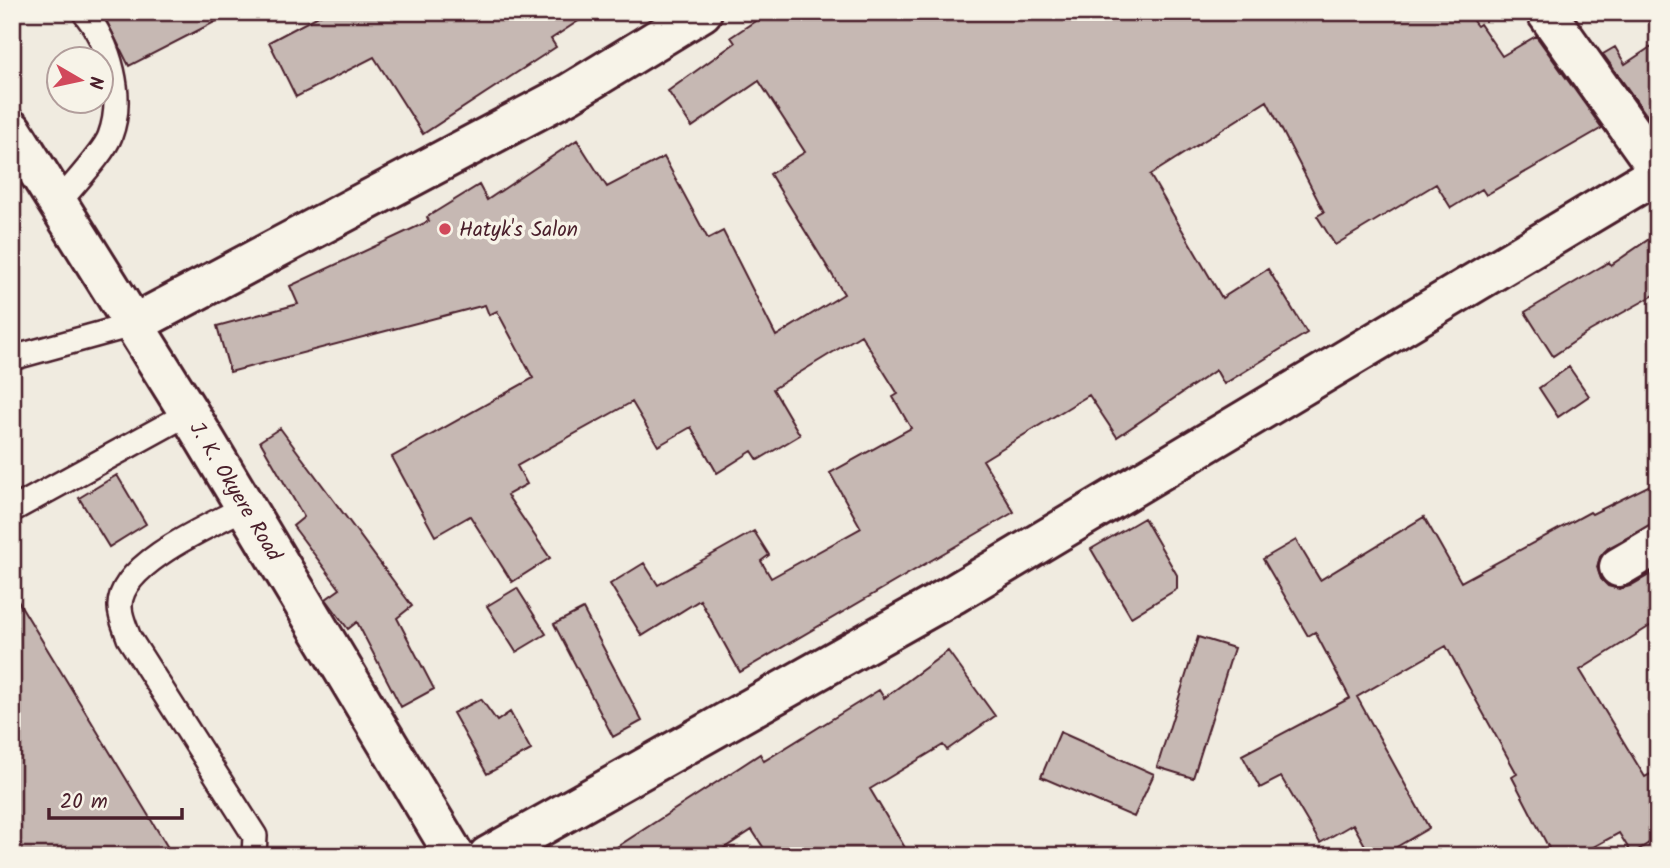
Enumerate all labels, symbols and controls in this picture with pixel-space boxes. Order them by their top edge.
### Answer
north arrow [46,46,116,116]
text: N [79,74,111,91]
place label: Hatyk's Salon [459,214,578,247]
marker: Hatyk's Salon [437,221,453,237]
street label: J. K. Okyere Road [180,416,290,568]
scale bar [49,777,182,821]
text: 20 m [60,786,108,819]

